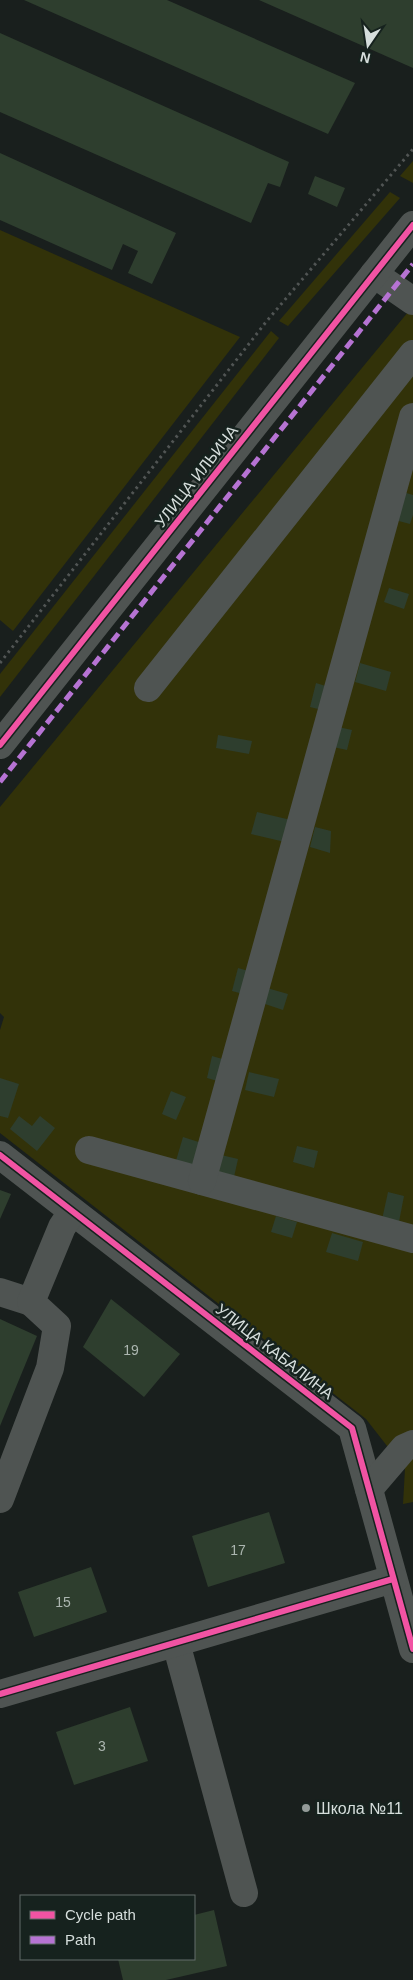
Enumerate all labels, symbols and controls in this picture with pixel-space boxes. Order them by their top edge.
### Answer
north arrow [343,20,393,70]
text: N [358,49,372,67]
street label: УЛИЦА ИЛЬИЧА [152,422,241,530]
street label: УЛИЦА КАБАЛИНА [213,1300,337,1403]
house number: 19 [123,1342,139,1358]
house number: 17 [230,1542,246,1558]
house number: 15 [55,1594,71,1610]
house number: 3 [98,1738,106,1754]
place label: Школа №11 [316,1800,403,1817]
marker: Школа №11 [300,1802,312,1814]
legend [20,1895,195,1960]
text: Cycle path [65,1906,136,1923]
text: Path [65,1931,96,1948]

